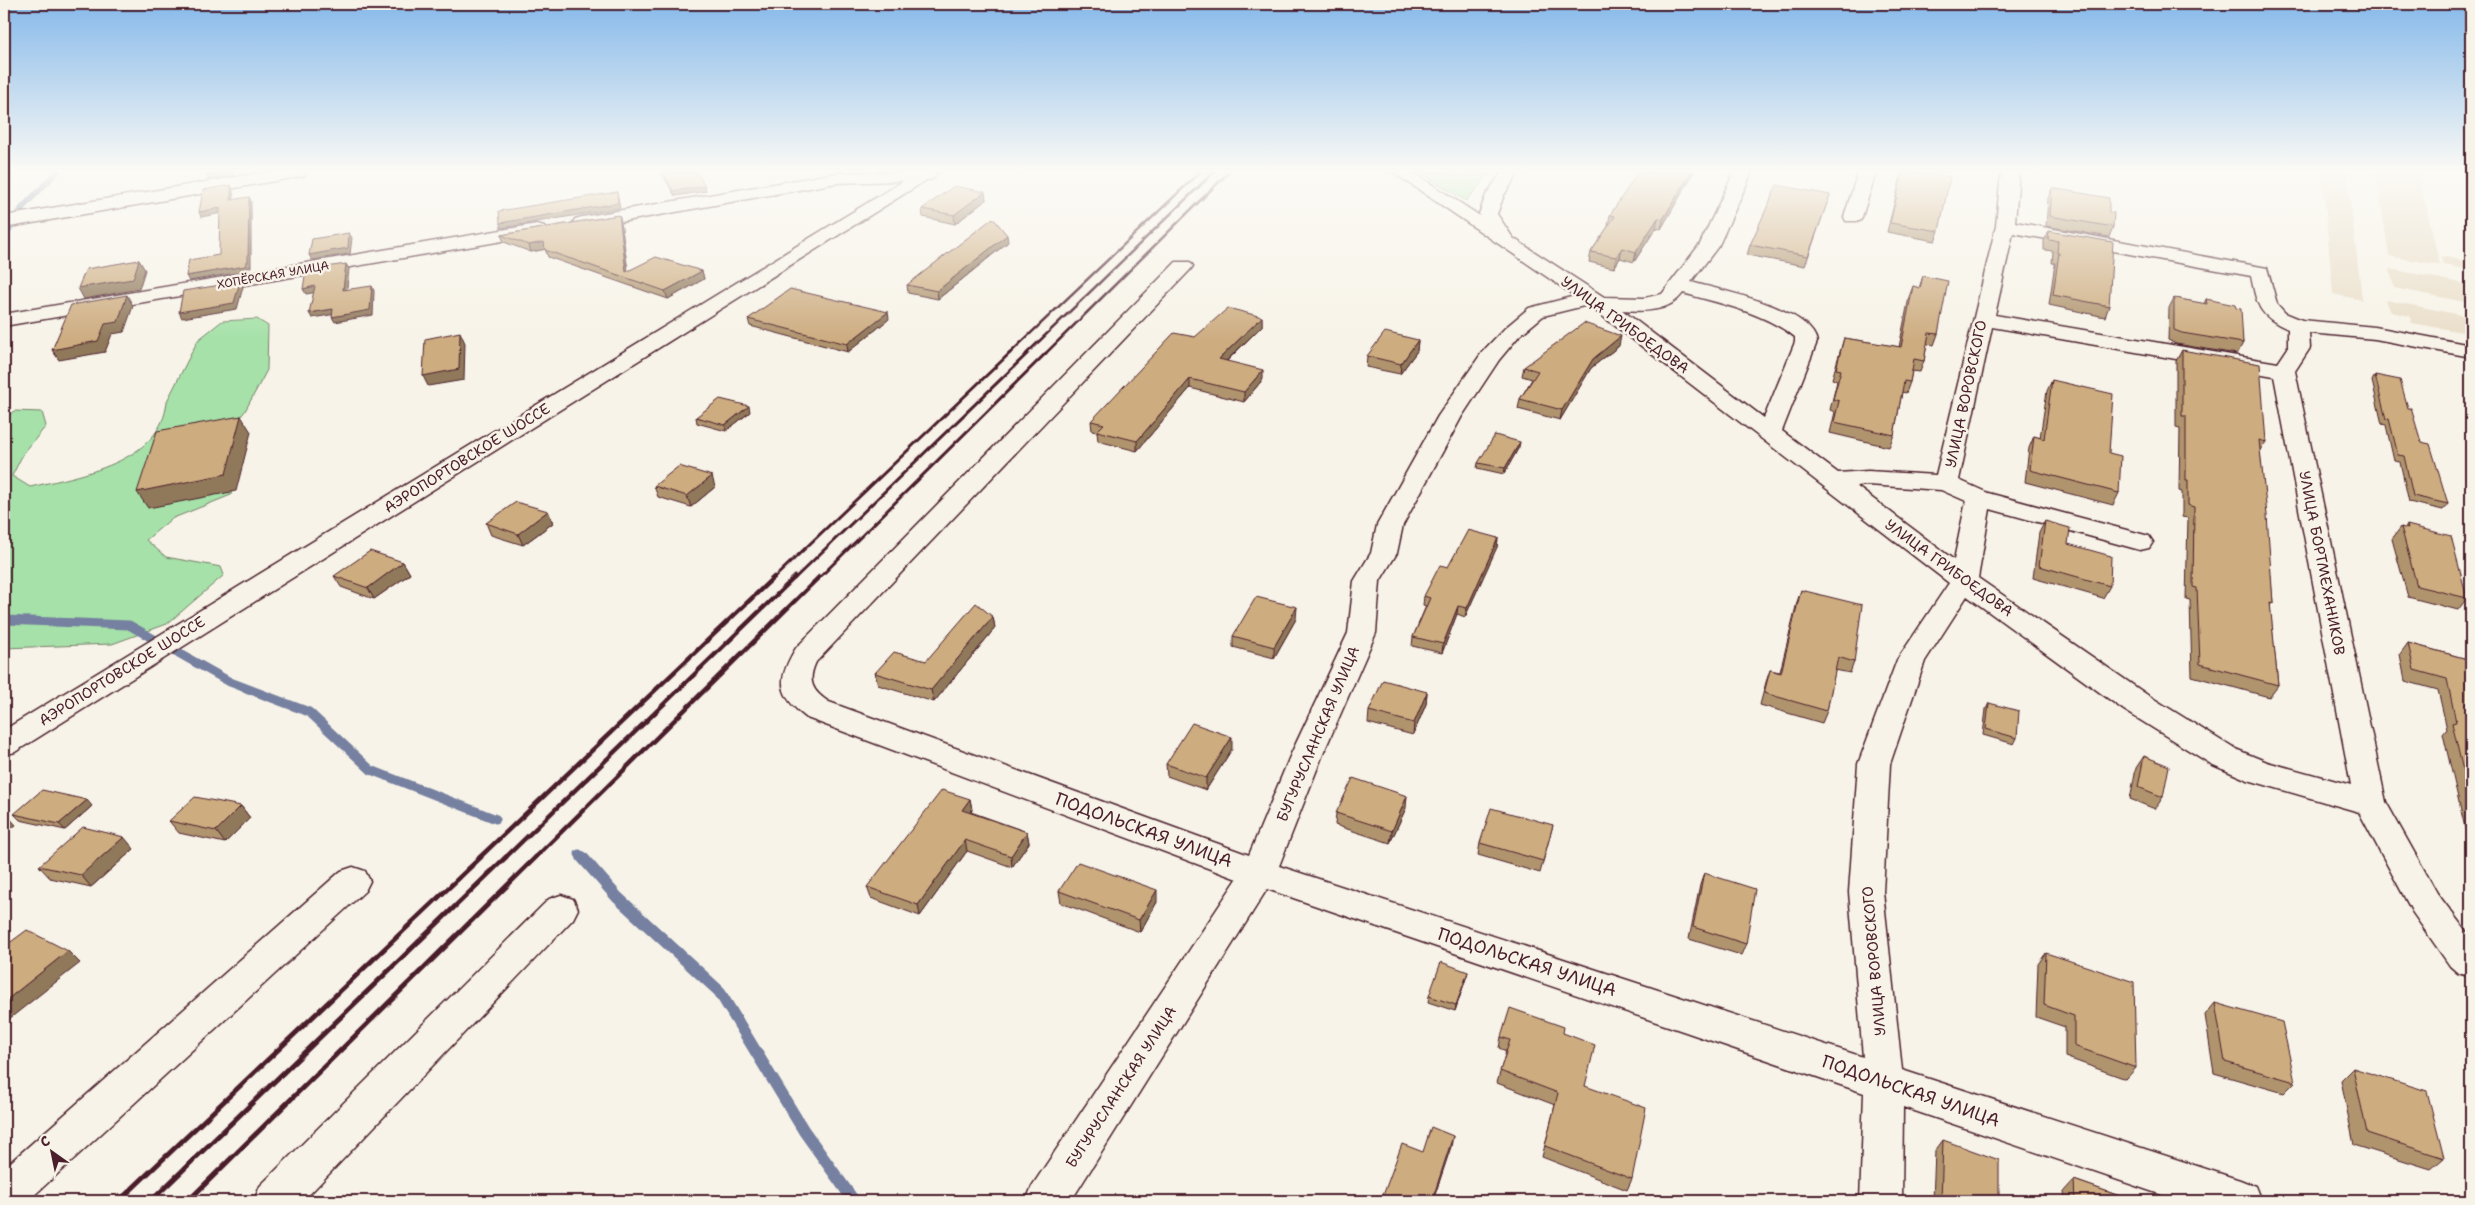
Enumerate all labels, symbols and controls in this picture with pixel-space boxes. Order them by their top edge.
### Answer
street label: ХОПЁРСКАЯ УЛИЦА [216,257,331,293]
street label: УЛИЦА ГРИБОЕДОВА [1557,272,1693,378]
street label: УЛИЦА ВОРОВСКОГО [1941,318,1991,470]
street label: АЭРОПОРТОВСКОЕ ШОССЕ [380,399,554,517]
street label: УЛИЦА БОРТМЕХАНИКОВ [2294,469,2350,657]
street label: УЛИЦА ГРИБОЕДОВА [1881,515,2017,621]
street label: АЭРОПОРТОВСКОЕ ШОССЕ [35,612,209,730]
street label: БУГУРУСЛАНСКАЯ УЛИЦА [1272,643,1364,825]
street label: ПОДОЛЬСКАЯ УЛИЦА [1052,787,1236,873]
street label: УЛИЦА ВОРОВСКОГО [1857,885,1891,1037]
street label: ПОДОЛЬСКАЯ УЛИЦА [1435,922,1619,1002]
street label: БУГУРУСЛАНСКАЯ УЛИЦА [1061,1002,1181,1172]
street label: ПОДОЛЬСКАЯ УЛИЦА [1819,1049,2003,1133]
north arrow [28,1128,78,1178]
text: С [36,1131,53,1151]

